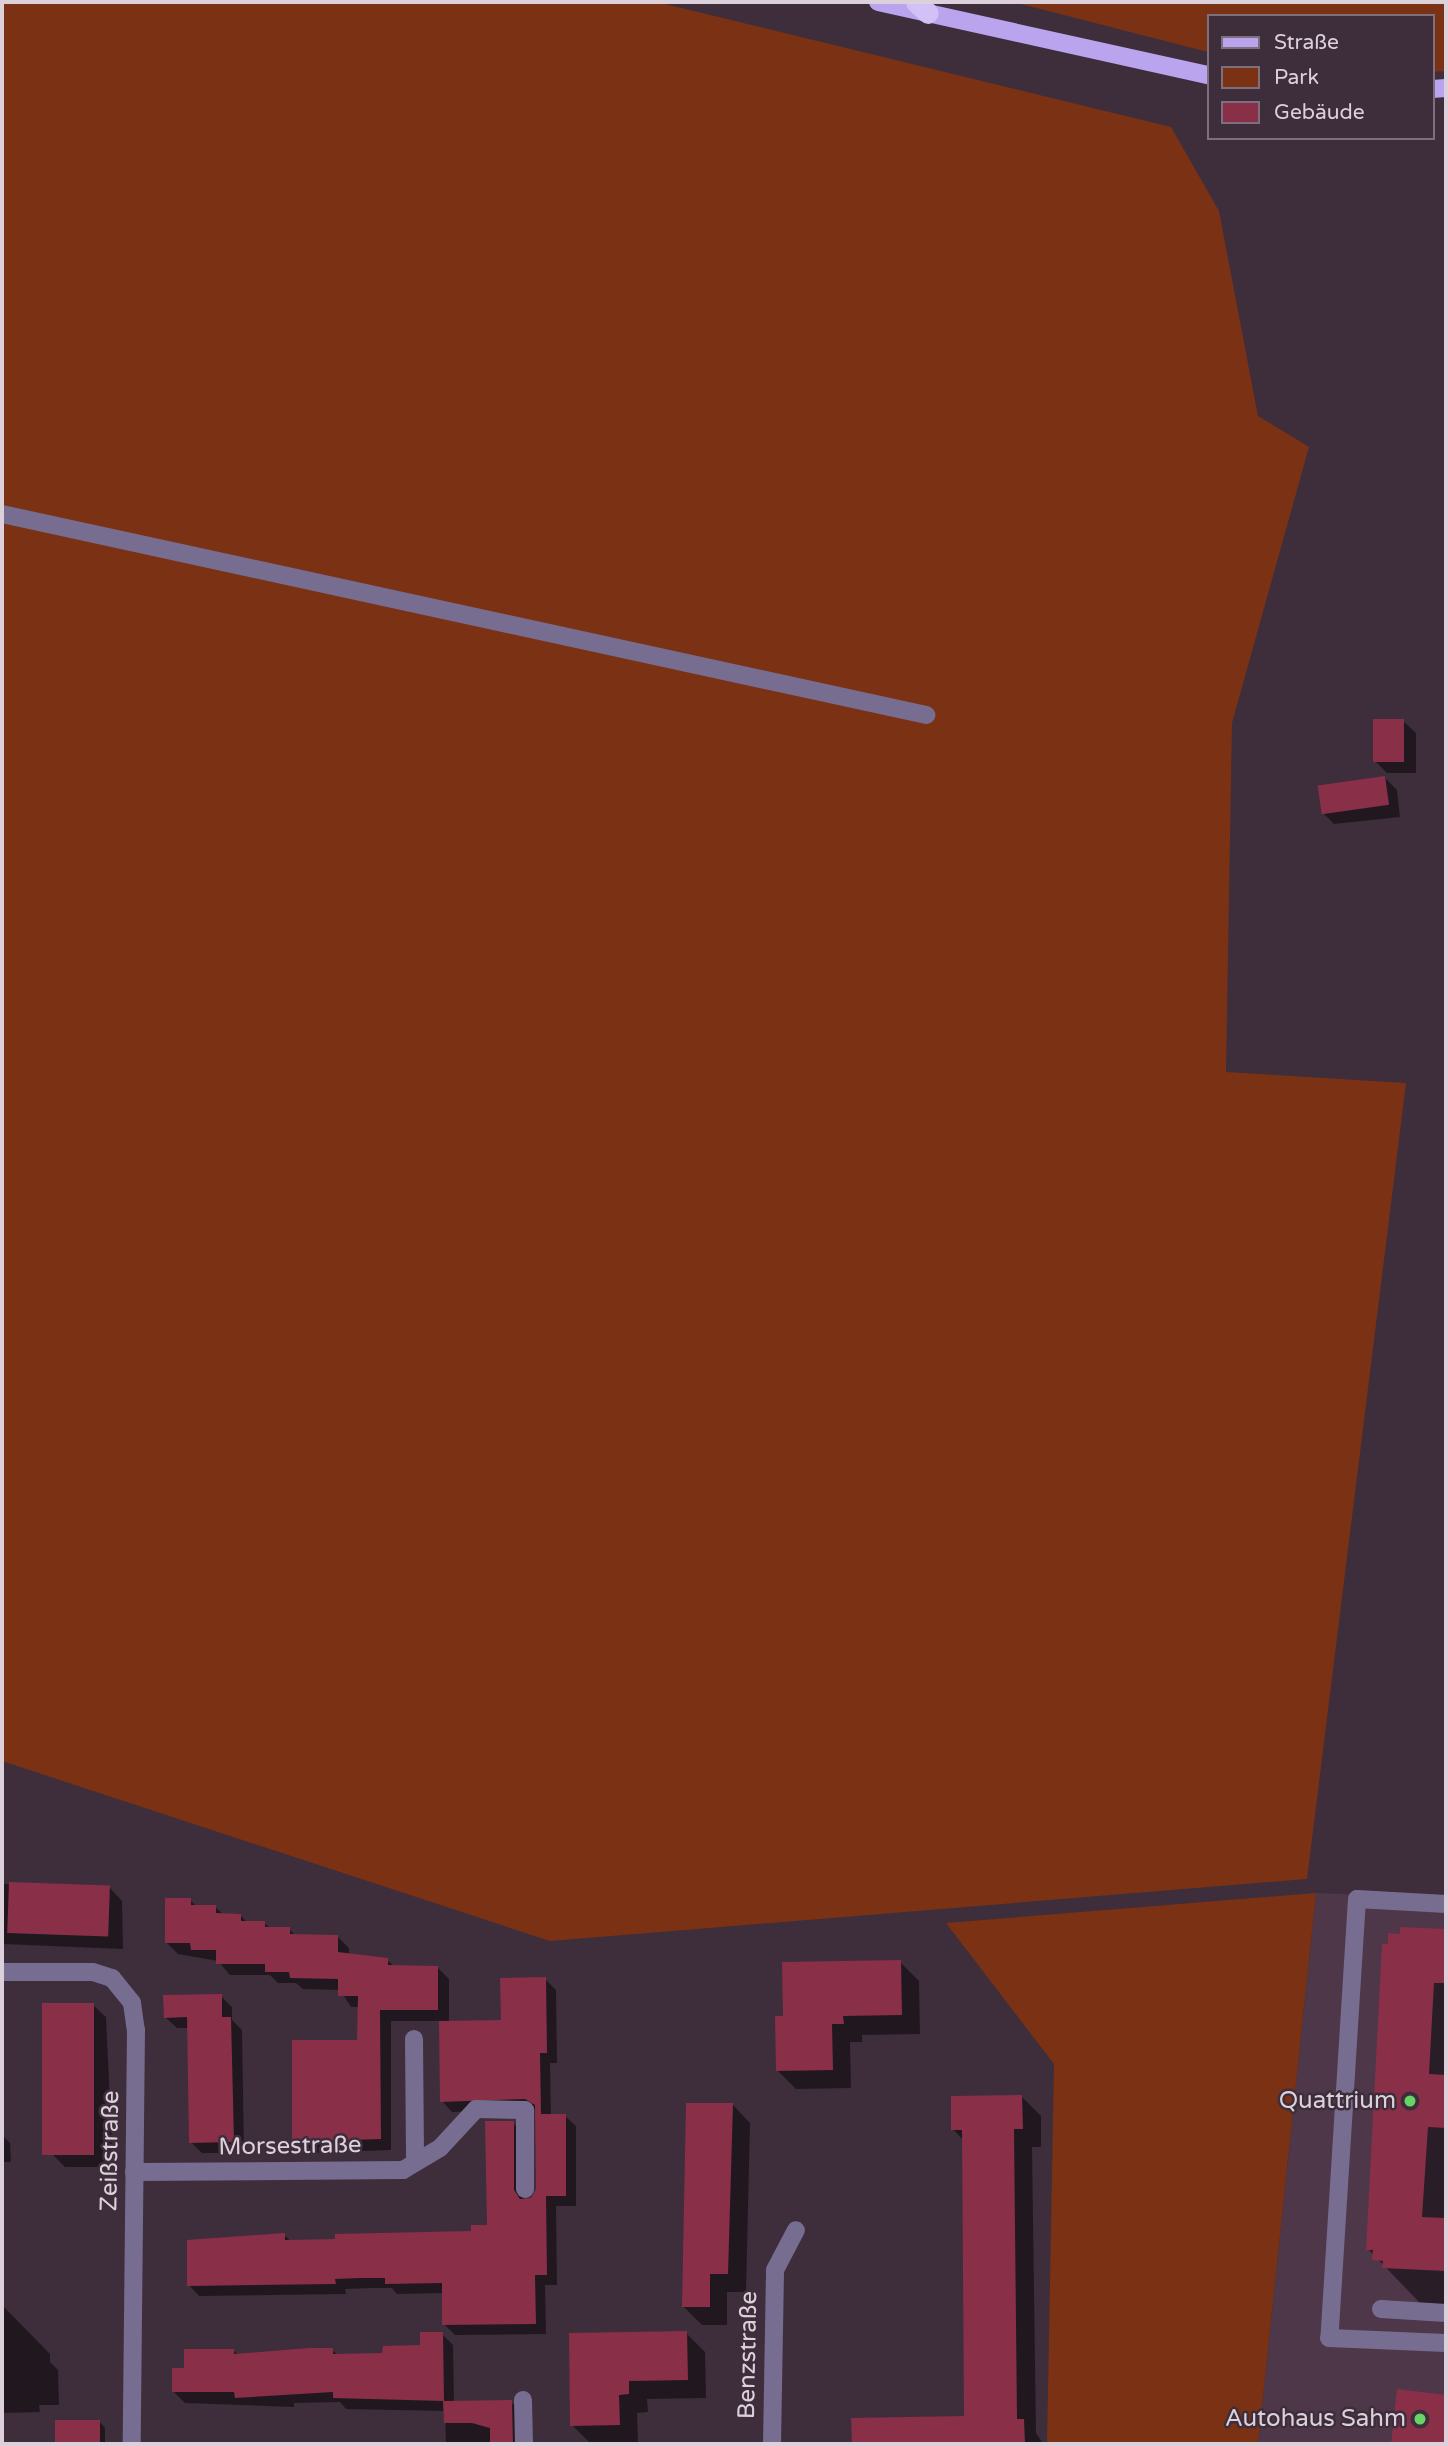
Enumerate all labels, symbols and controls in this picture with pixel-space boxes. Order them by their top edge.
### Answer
legend [1206,14,1434,140]
text: Straße [1274,30,1339,55]
text: Park [1274,65,1319,90]
text: Gebäude [1274,100,1365,125]
place label: Quattrium [1279,2087,1396,2115]
street label: Zeißstraße [95,2090,125,2212]
marker: Quattrium [1402,2093,1418,2109]
street label: Morsestraße [218,2130,362,2162]
street label: Benzstraße [732,2291,764,2419]
place label: Autohaus Sahm [1225,2405,1406,2433]
marker: Autohaus Sahm [1412,2411,1428,2427]

